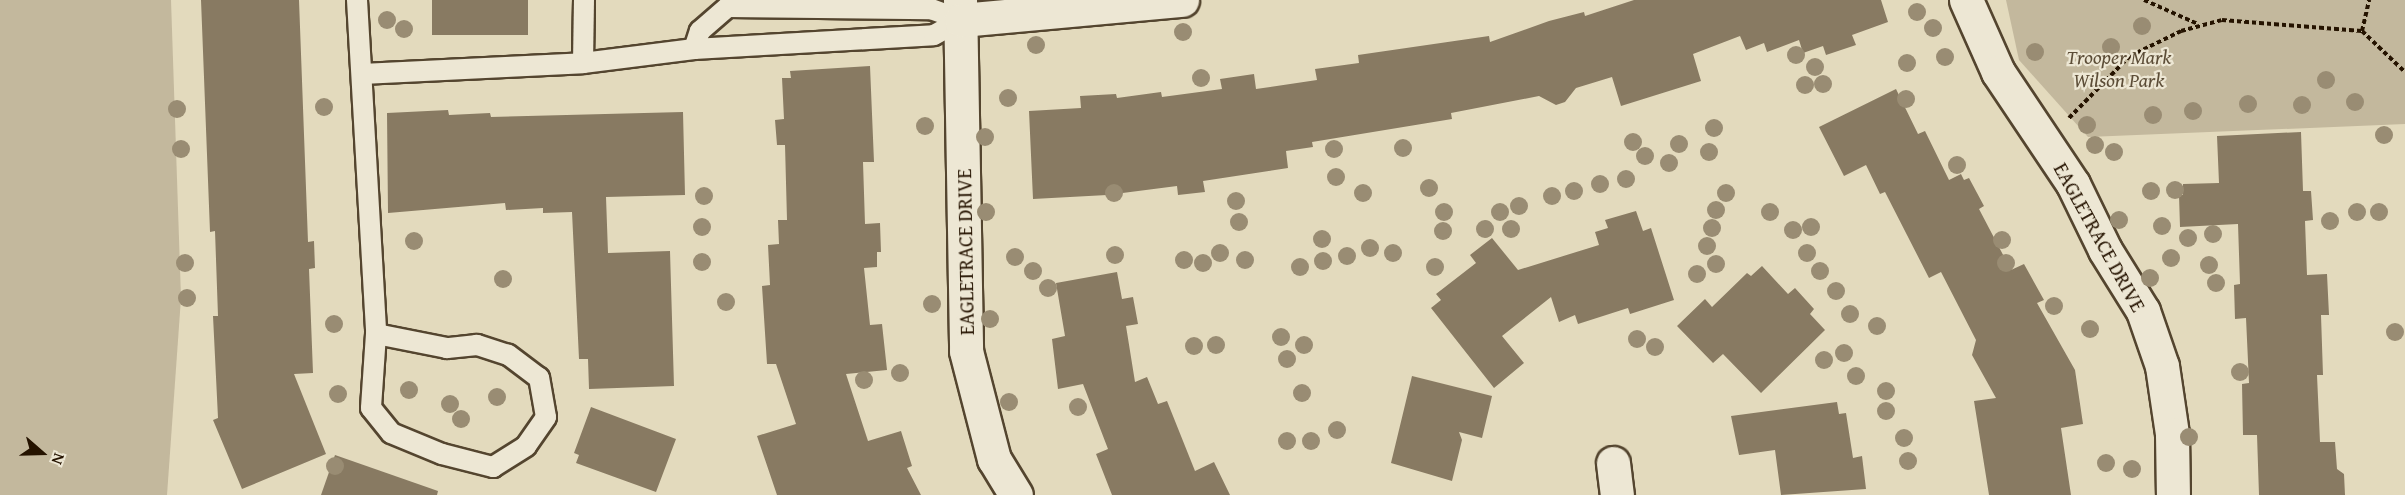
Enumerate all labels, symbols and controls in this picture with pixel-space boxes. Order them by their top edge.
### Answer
park label: Trooper Mark Wilson Park [2067,44,2171,91]
street label: EAGLETRACE DRIVE [2049,158,2151,316]
street label: EAGLETRACE DRIVE [952,169,978,335]
north arrow [12,423,72,483]
text: N [46,450,72,468]

